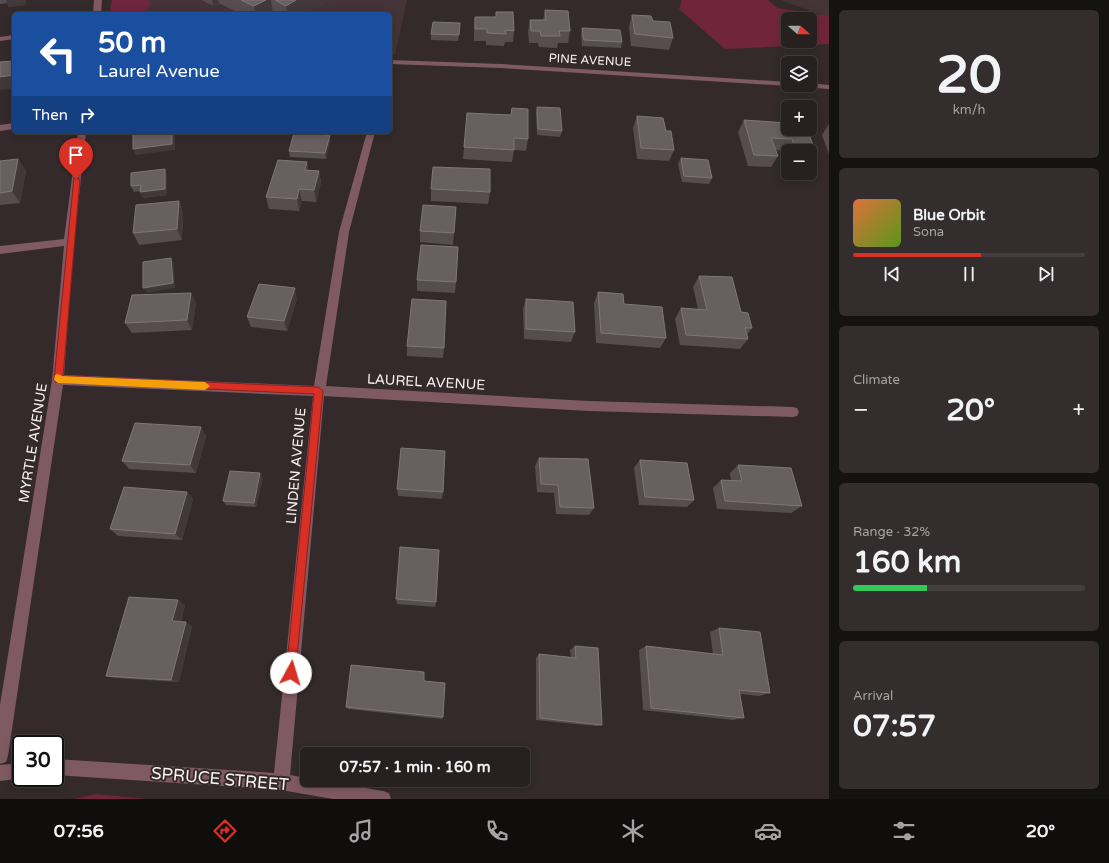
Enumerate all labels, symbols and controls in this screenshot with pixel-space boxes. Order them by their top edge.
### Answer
north arrow [781,12,817,48]
map controls [781,12,817,180]
text: 50 m [98,26,166,60]
icon: left [32,28,84,80]
text: 20 [936,44,1002,107]
street label: PINE AVENUE [548,51,632,69]
button: layers [781,56,817,92]
text: Laurel Avenue [98,60,220,82]
button: + [781,100,817,136]
text: km/h [953,102,985,118]
icon: right [76,104,98,126]
text: Then [32,106,68,124]
pin [59,138,93,179]
icon: arrive [65,144,87,166]
button: − [781,144,817,180]
text: Blue Orbit [913,206,985,224]
text: Sona [913,224,944,240]
icon: previous [881,263,903,285]
icon: pause [958,263,980,285]
icon: next [1035,263,1057,285]
street label: LAUREL AVENUE [366,370,486,394]
text: Climate [853,372,900,388]
street label: MYRTLE AVENUE [15,382,51,504]
text: 20° [946,392,995,429]
text: − [853,397,869,423]
text: + [1073,397,1085,423]
street label: LINDEN AVENUE [282,407,310,525]
text: Range · 32% [853,524,930,540]
text: 160 km [853,544,961,581]
position arrow [270,652,312,694]
text: Arrival [853,688,893,704]
text: 07:57 [853,708,936,745]
speed limit sign: 30 [12,735,64,787]
text: 07:57 · 1 min · 160 m [340,758,490,776]
street label: SPRUCE STREET [150,763,290,796]
icon: directions [211,817,239,845]
icon: music [347,817,375,845]
icon: phone [483,817,511,845]
icon: climate [619,817,647,845]
icon: car [754,817,782,845]
icon: filters [890,817,918,845]
text: 07:56 [54,820,104,842]
text: 20° [1026,820,1055,842]

